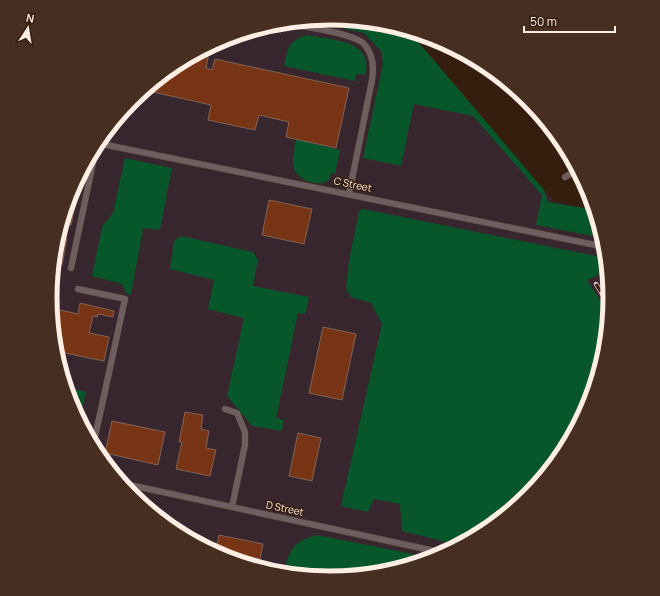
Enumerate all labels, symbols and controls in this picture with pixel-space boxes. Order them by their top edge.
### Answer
north arrow [8,8,48,48]
scale bar [524,8,615,34]
text: N [25,10,36,26]
text: 50 m [530,13,557,30]
street label: C Street [333,173,373,195]
street label: D Street [265,497,305,519]

